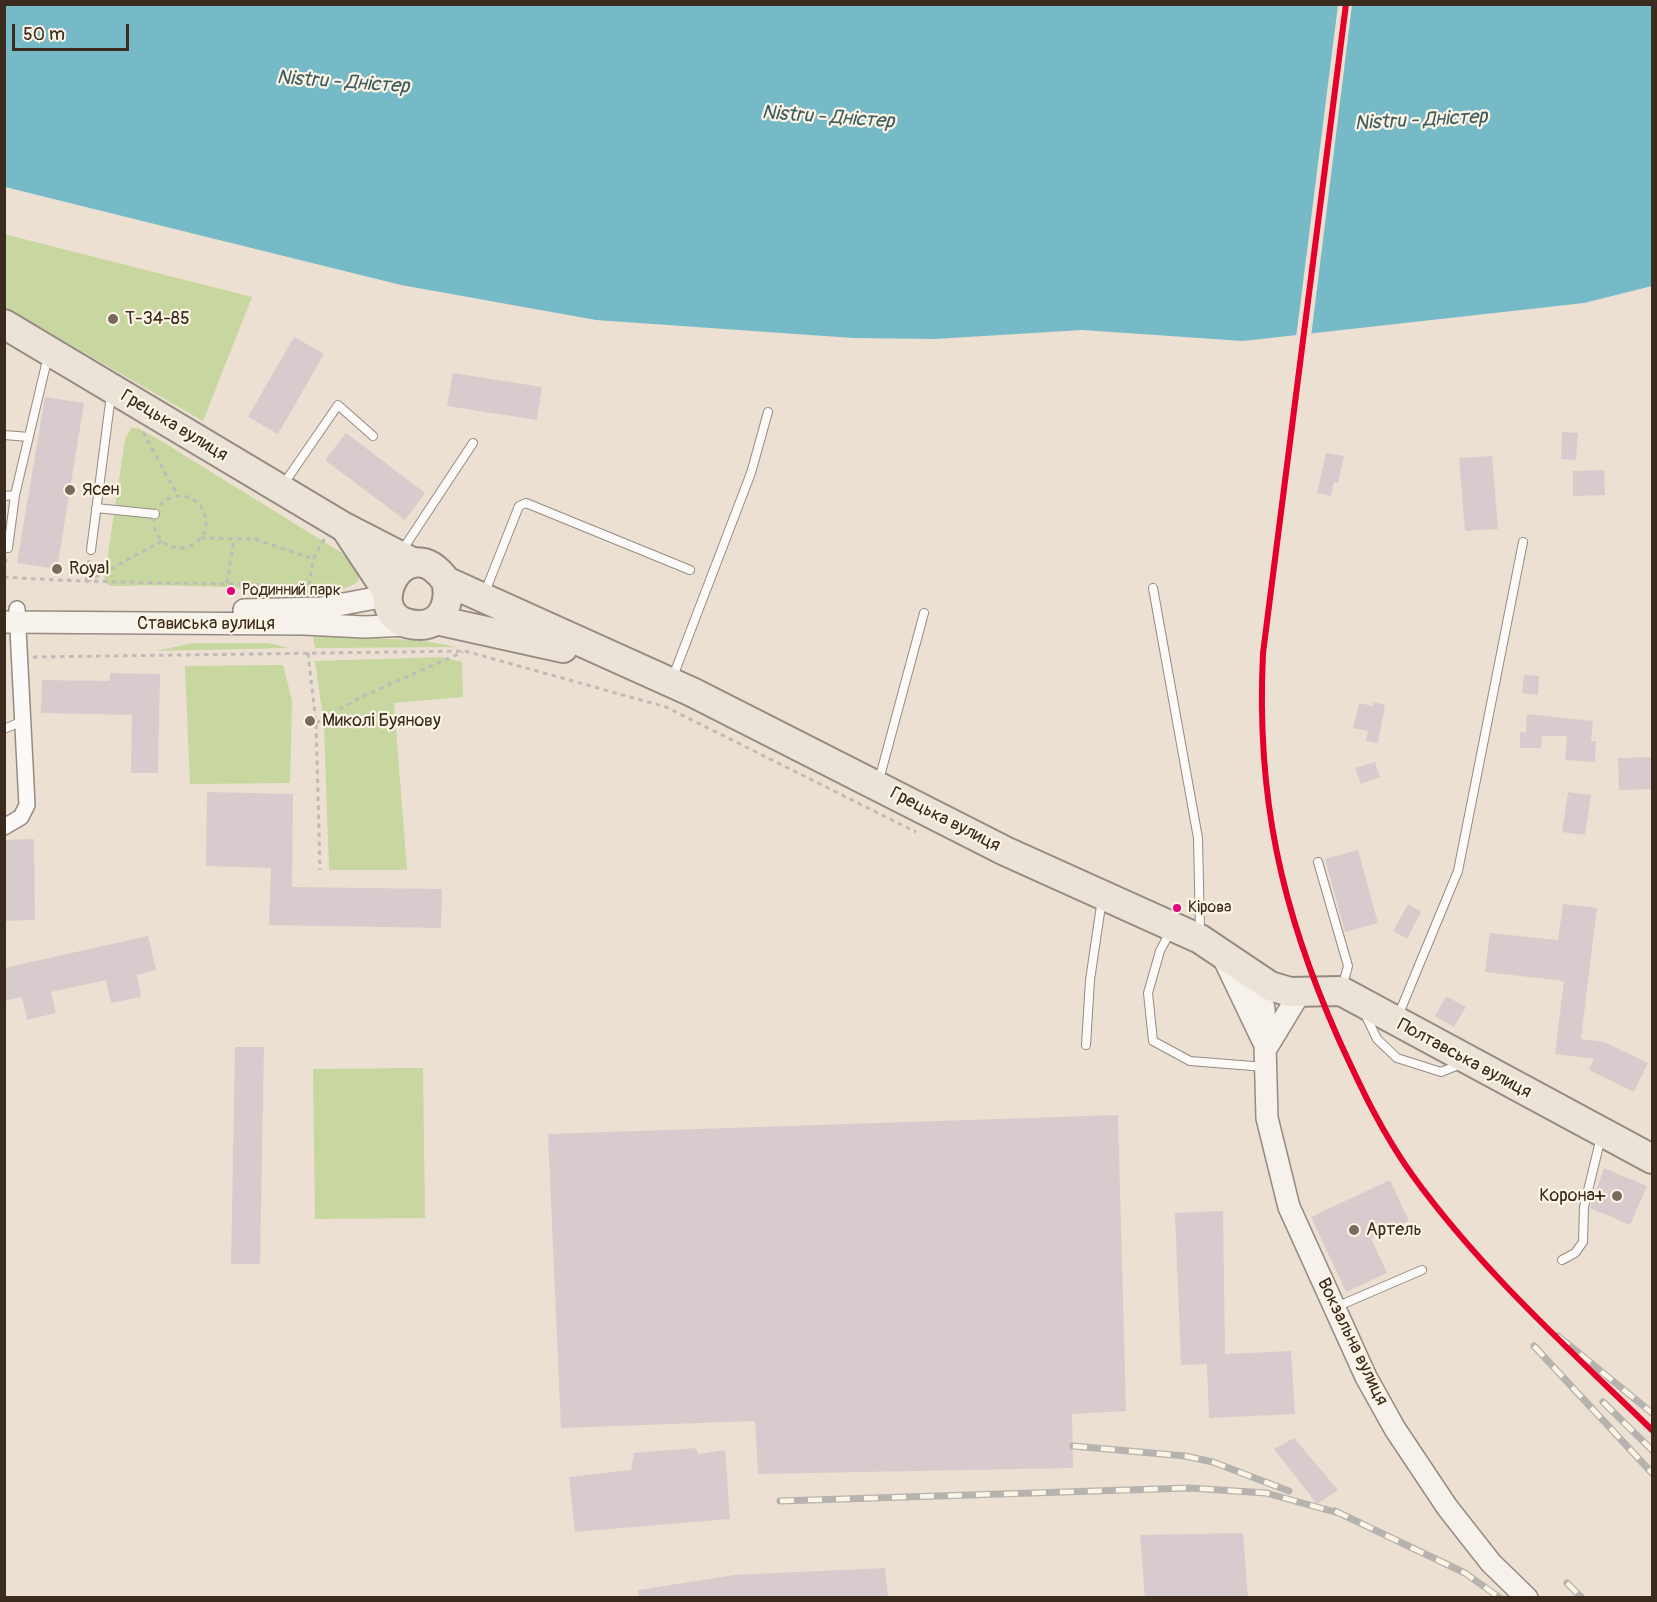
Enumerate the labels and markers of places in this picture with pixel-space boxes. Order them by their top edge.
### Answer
place label: Т-34-85 [125,308,190,330]
marker: Т-34-85 [106,312,120,326]
place label: Ясен [82,479,119,501]
marker: Ясен [63,483,77,497]
place label: Royal [69,558,109,580]
marker: Royal [50,562,64,576]
place label: Родинний парк [242,581,341,601]
marker: Родинний парк [225,585,237,597]
place label: Миколі Буянову [322,710,441,732]
marker: Миколі Буянову [303,714,317,728]
place label: Кірова [1188,898,1232,918]
marker: Кірова [1171,902,1183,914]
place label: Корона+ [1539,1185,1605,1207]
marker: Корона+ [1610,1189,1624,1203]
place label: Артель [1366,1219,1422,1241]
marker: Артель [1347,1223,1361,1237]

